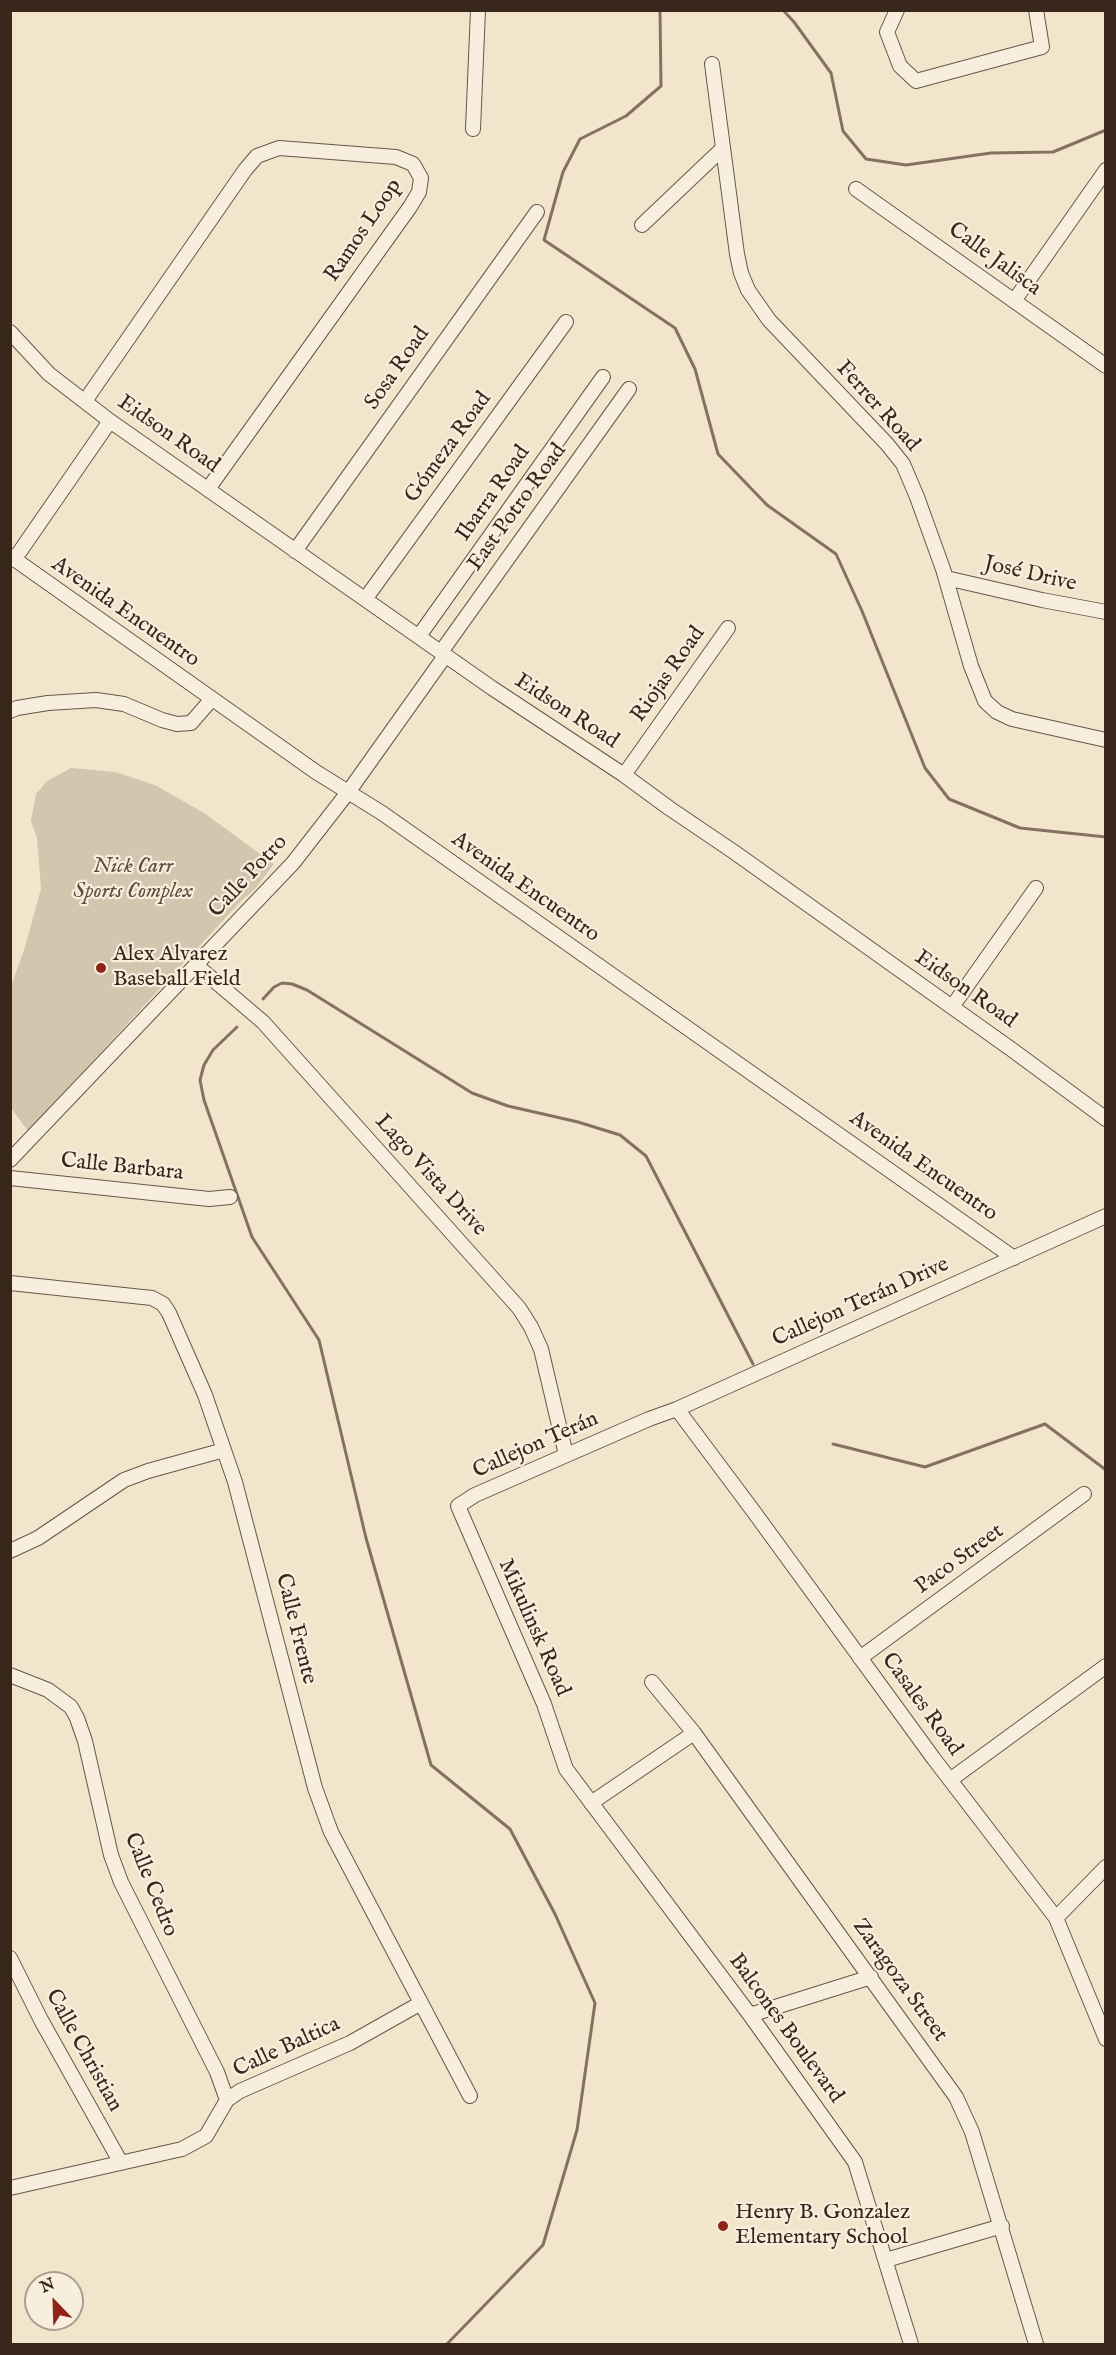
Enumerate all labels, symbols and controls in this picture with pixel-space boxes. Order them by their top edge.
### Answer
street label: Ramos Loop [320,174,408,288]
street label: Calle Jalisca [942,217,1046,303]
street label: Sosa Road [360,323,436,415]
street label: Ferrer Road [829,356,925,458]
street label: Gómeza Road [400,387,498,509]
street label: Eidson Road [112,390,224,480]
street label: East Potro Road [463,439,573,577]
street label: Ibarra Road [451,441,537,547]
street label: Avenida Encuentro [46,552,204,674]
street label: José Drive [981,552,1079,598]
street label: Riojas Road [626,622,712,728]
street label: Eidson Road [509,669,623,755]
street label: Avenida Encuentro [446,827,604,949]
street label: Calle Potro [204,830,294,924]
park label: Nick Carr Sports Complex [73,854,193,906]
place label: Alex Alvarez Baseball Field [113,942,241,993]
street label: Eidson Road [909,945,1021,1035]
marker: Alex Alvarez Baseball Field [94,961,108,975]
street label: Avenida Encuentro [844,1106,1002,1228]
street label: Lago Vista Drive [368,1110,492,1242]
street label: Calle Barbara [59,1148,185,1188]
street label: Callejon Terán Drive [769,1252,953,1354]
street label: Callejon Terán [469,1407,603,1485]
street label: Paco Street [911,1519,1009,1601]
street label: Mikulinsk Road [491,1555,575,1701]
street label: Calle Frente [268,1571,322,1687]
street label: Casales Road [875,1648,967,1762]
street label: Calle Cedro [117,1829,183,1941]
street label: Zaragoza Street [846,1914,952,2048]
street label: Balcones Boulevard [722,1949,848,2109]
street label: Calle Christian [39,1985,127,2117]
street label: Calle Baltica [230,2012,344,2084]
place label: Henry B. Gonzalez Elementary School [735,2200,910,2252]
marker: Henry B. Gonzalez Elementary School [716,2219,730,2233]
north arrow [24,2271,84,2331]
text: N [37,2274,58,2298]

